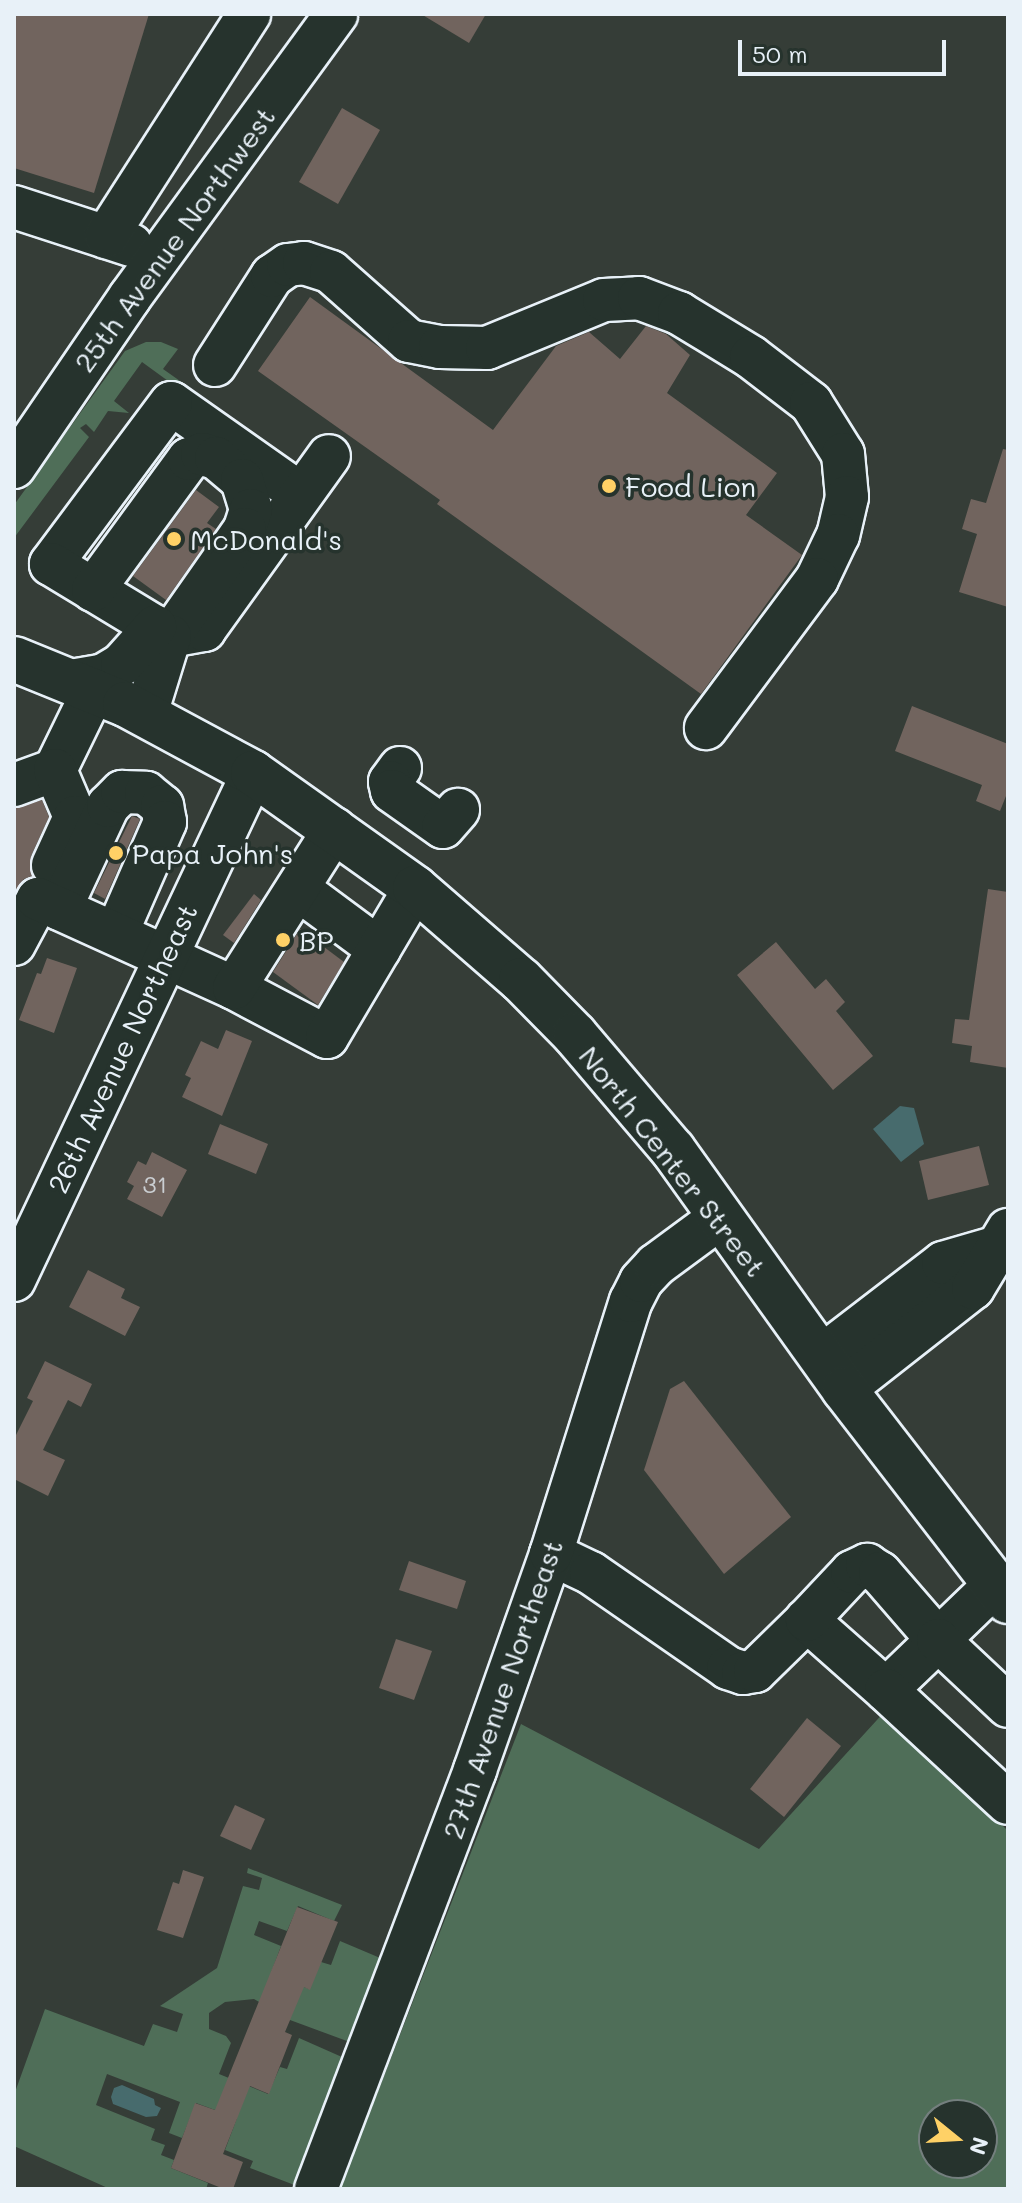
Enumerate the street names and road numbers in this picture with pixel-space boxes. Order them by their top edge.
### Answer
street label: 25th Avenue Northwest [67,100,281,378]
street label: 26th Avenue Northeast [40,898,204,1198]
street label: North Center Street [573,1039,773,1283]
street label: 27th Avenue Northeast [435,1535,569,1843]

